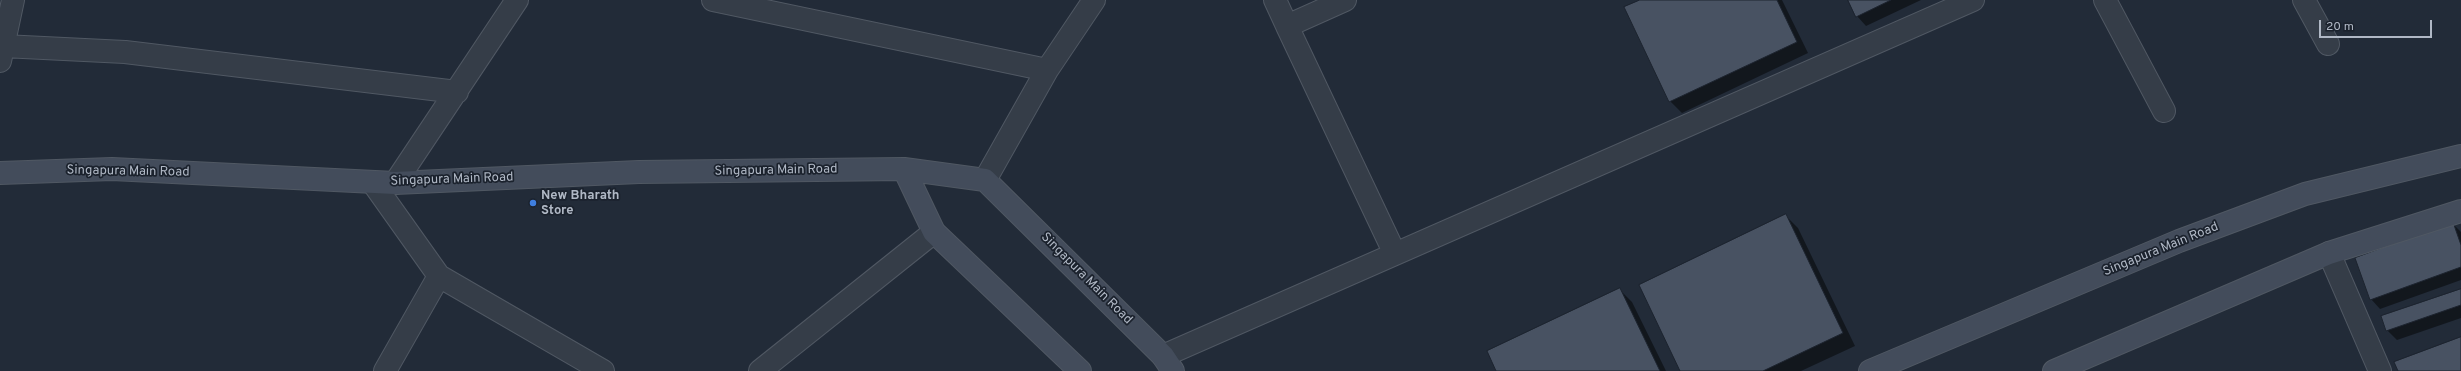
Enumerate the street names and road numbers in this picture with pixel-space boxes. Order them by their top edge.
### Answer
street label: Singapura Main Road [714,162,838,180]
street label: Singapura Main Road [66,163,190,181]
street label: Singapura Main Road [390,170,514,190]
street label: Singapura Main Road [2101,220,2221,280]
street label: Singapura Main Road [1037,230,1135,328]

